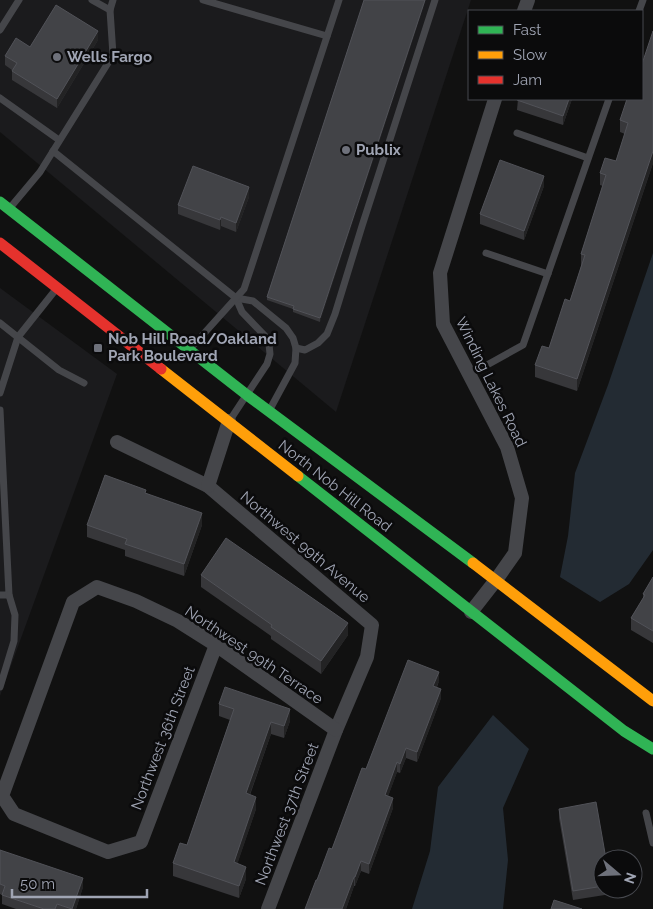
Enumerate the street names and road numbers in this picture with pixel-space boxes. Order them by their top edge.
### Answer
street label: Winding Lakes Road [452,314,530,450]
street label: North Nob Hill Road [275,436,395,536]
street label: Northwest 99th Avenue [237,488,374,607]
street label: Northwest 99th Terrace [182,602,327,708]
street label: Northwest 36th Street [127,664,199,812]
street label: Northwest 37th Street [252,740,322,888]

